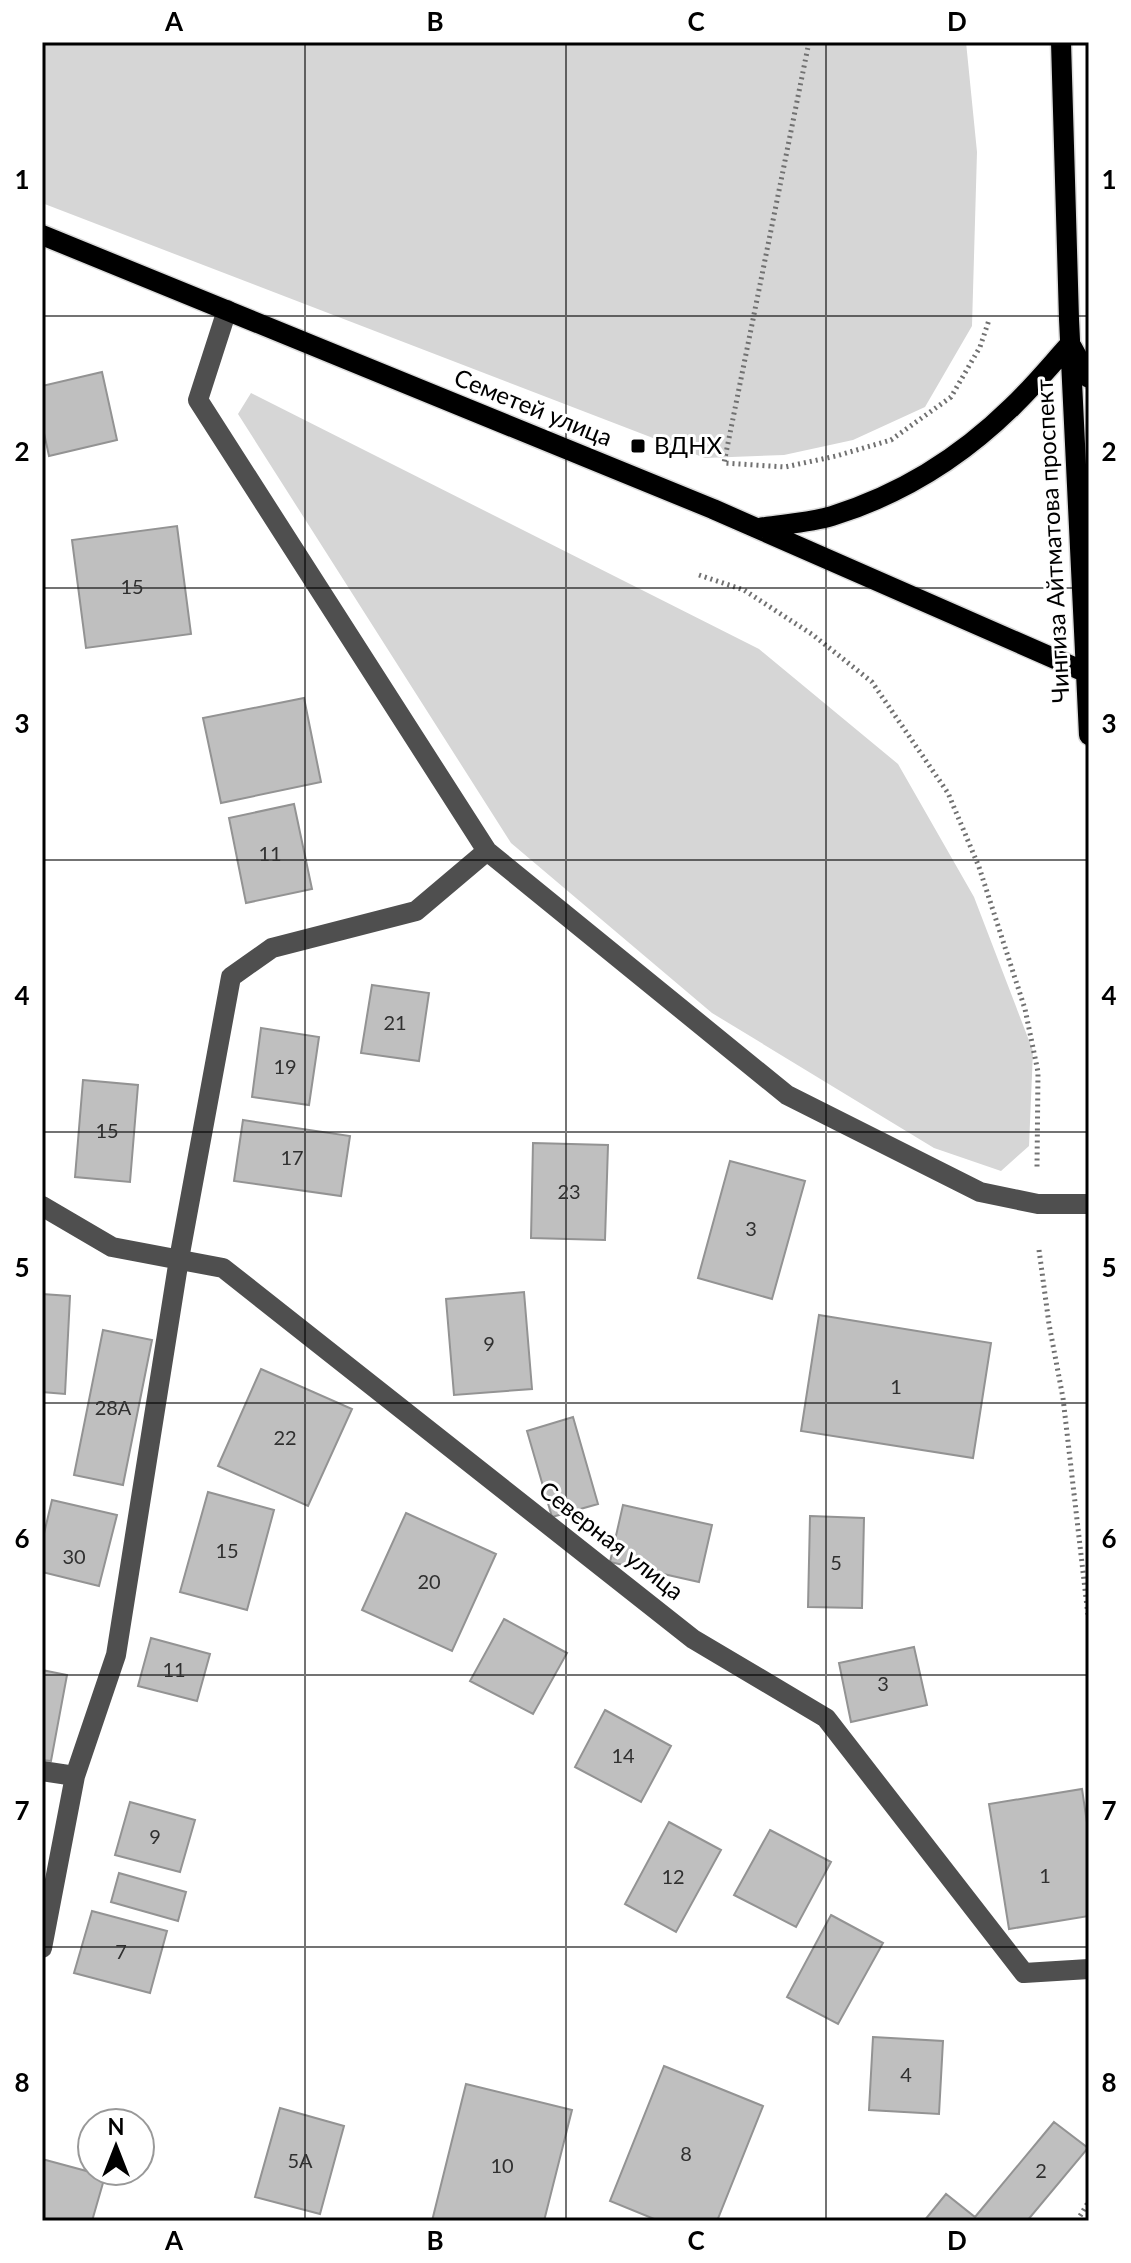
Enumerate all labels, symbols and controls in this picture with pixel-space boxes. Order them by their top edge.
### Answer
text: A [164,5,184,37]
text: B [426,5,444,37]
text: C [687,5,705,37]
text: D [947,5,967,37]
text: 1 [14,163,30,195]
text: 1 [1101,163,1117,195]
street label: Семетей улица [450,362,617,451]
street label: Чингиза Айтматова проспект [1029,378,1074,704]
place label: ВДНХ [654,430,723,459]
text: 2 [14,435,30,467]
text: 2 [1101,435,1117,467]
marker: ВДНХ [629,437,647,455]
house number: 15 [120,574,144,598]
text: 3 [14,707,30,739]
text: 3 [1101,707,1117,739]
house number: 11 [258,841,282,865]
text: 4 [14,979,30,1011]
text: 4 [1101,979,1117,1011]
house number: 21 [383,1010,407,1034]
house number: 19 [273,1054,297,1078]
house number: 15 [95,1118,119,1142]
house number: 17 [280,1145,304,1169]
house number: 23 [557,1179,581,1203]
house number: 3 [745,1216,757,1240]
text: 5 [14,1251,30,1283]
text: 5 [1101,1251,1117,1283]
house number: 9 [483,1331,495,1355]
house number: 1 [890,1374,902,1398]
house number: 28А [95,1395,132,1419]
house number: 22 [273,1425,297,1449]
street label: Северная улица [534,1474,690,1605]
text: 6 [14,1522,30,1554]
text: 6 [1101,1522,1117,1554]
house number: 15 [215,1538,239,1562]
house number: 30 [62,1544,86,1568]
house number: 5 [830,1550,842,1574]
house number: 20 [417,1569,441,1593]
house number: 11 [162,1657,186,1681]
house number: 3 [877,1671,889,1695]
house number: 14 [611,1743,635,1767]
text: 7 [14,1794,30,1826]
text: 7 [1101,1794,1117,1826]
house number: 9 [149,1824,161,1848]
house number: 1 [1039,1863,1051,1887]
house number: 12 [661,1864,685,1888]
house number: 7 [115,1939,127,1963]
house number: 4 [900,2062,912,2086]
text: 8 [14,2066,30,2098]
text: 8 [1101,2066,1117,2098]
north arrow [76,2107,156,2187]
text: N [108,2113,124,2140]
house number: 8 [680,2141,692,2165]
house number: 5А [287,2148,313,2172]
house number: 10 [490,2153,514,2177]
house number: 2 [1035,2158,1047,2182]
text: A [164,2224,184,2256]
text: B [426,2224,444,2256]
text: C [687,2224,705,2256]
text: D [947,2224,967,2256]

